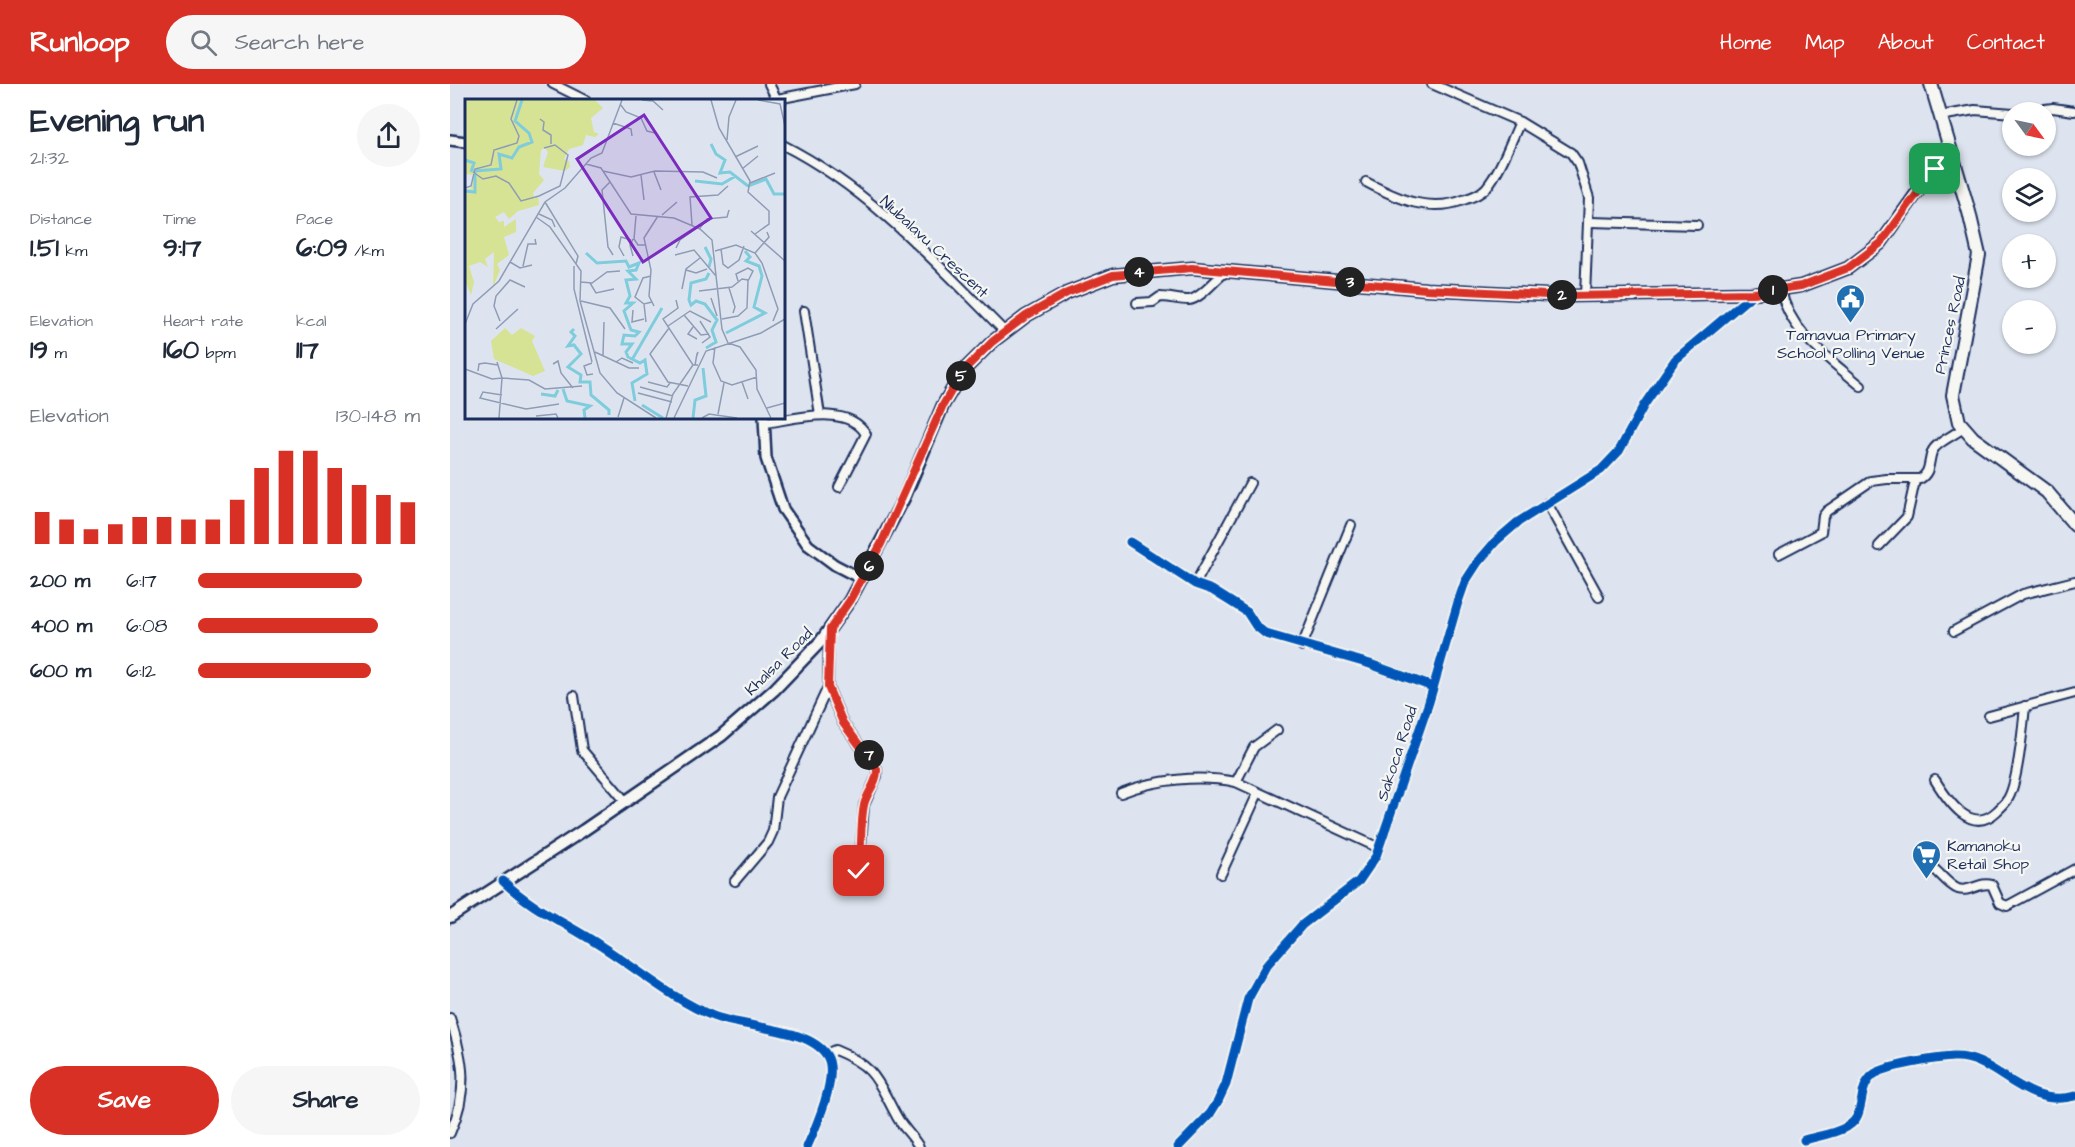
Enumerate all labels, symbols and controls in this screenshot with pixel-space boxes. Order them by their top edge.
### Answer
search box [166,15,586,69]
text: Runloop [30,23,130,62]
icon: search [187,26,220,59]
text: Search here [235,27,365,58]
text: Home [1720,28,1772,57]
text: Map [1805,28,1845,57]
text: About [1878,28,1934,57]
text: Contact [1967,28,2045,57]
text: Evening run [30,98,204,144]
inset map [465,99,784,418]
north arrow [2002,102,2056,156]
map controls [2002,102,2056,354]
button: share [357,104,420,167]
pin [1909,143,1960,194]
text: 21:32 [30,144,69,172]
icon: arrive [1918,152,1951,185]
button: layers [2002,168,2056,222]
street label: Niubalavu Crescent [875,191,994,303]
text: Distance [30,208,92,230]
text: Time [163,208,197,230]
text: Pace [296,208,333,230]
text: 1.51 [30,230,59,266]
text: 9:17 [163,230,201,266]
text: 6:09 [296,230,348,266]
button: + [2002,234,2056,288]
text: km [59,240,87,262]
text: /km [348,240,384,262]
pin: 4 [1124,257,1154,287]
text: 4 [1134,261,1144,283]
pin: 3 [1335,267,1365,297]
text: 3 [1346,271,1354,293]
street label: Princes Road [1929,274,1971,376]
pin: 1 [1758,275,1788,305]
text: 1 [1772,279,1774,301]
pin: 2 [1547,280,1577,310]
public building icon: Tamavua Primary School Polling Venue [1835,282,1867,324]
text: 2 [1557,284,1567,306]
button: − [2002,300,2056,354]
text: Elevation [30,310,93,332]
text: Heart rate [163,310,243,332]
text: kcal [296,310,327,332]
place label: Tamavua Primary School Polling Venue [1777,324,1925,365]
text: 19 [30,332,48,368]
text: 160 [163,332,199,368]
text: 117 [296,332,319,368]
text: m [48,342,67,364]
text: bpm [199,342,236,364]
pin: 5 [946,361,976,391]
text: 5 [955,365,967,387]
text: Elevation [30,402,109,430]
text: 130–148 m [336,402,420,430]
pin: 6 [854,551,884,581]
text: 6 [864,555,874,577]
text: 200 m [30,567,90,595]
text: 6:17 [126,567,157,595]
text: 400 m [30,612,92,640]
text: 6:08 [126,612,167,640]
street label: Khalsa Road [740,623,817,700]
text: 600 m [30,657,91,685]
text: 6:12 [126,657,156,685]
street label: Sakoca Road [1371,703,1423,804]
pin: 7 [854,740,884,770]
text: 7 [864,744,874,766]
place label: Kamanoku Retail Shop [1947,835,2029,875]
supermarket icon: Kamanoku Retail Shop [1910,838,1942,880]
pin [833,845,884,896]
icon: check [842,854,875,887]
button: Save [30,1066,219,1135]
button: Share [231,1066,420,1135]

